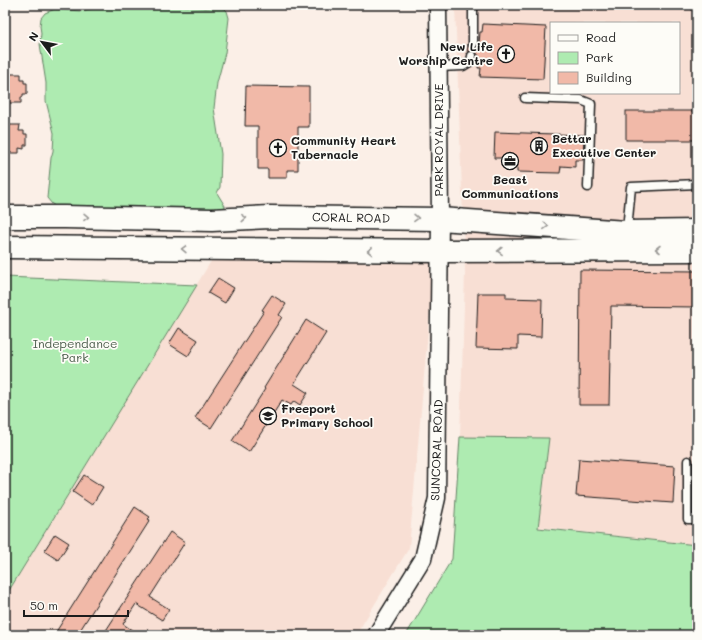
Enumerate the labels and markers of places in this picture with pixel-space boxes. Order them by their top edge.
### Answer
place label: New Life Worship Centre [399,38,493,68]
church icon: New Life Worship Centre [496,44,516,64]
place label: Bettar Executive Center [552,130,656,160]
place label: Community Heart Tabernacle [291,132,396,162]
building icon: Bettar Executive Center [529,136,549,156]
church icon: Community Heart Tabernacle [268,138,288,158]
office icon: Beast Communications [500,151,520,171]
place label: Beast Communications [461,171,559,201]
place label: Freeport Primary School [281,400,373,430]
school or university icon: Freeport Primary School [258,406,278,426]

